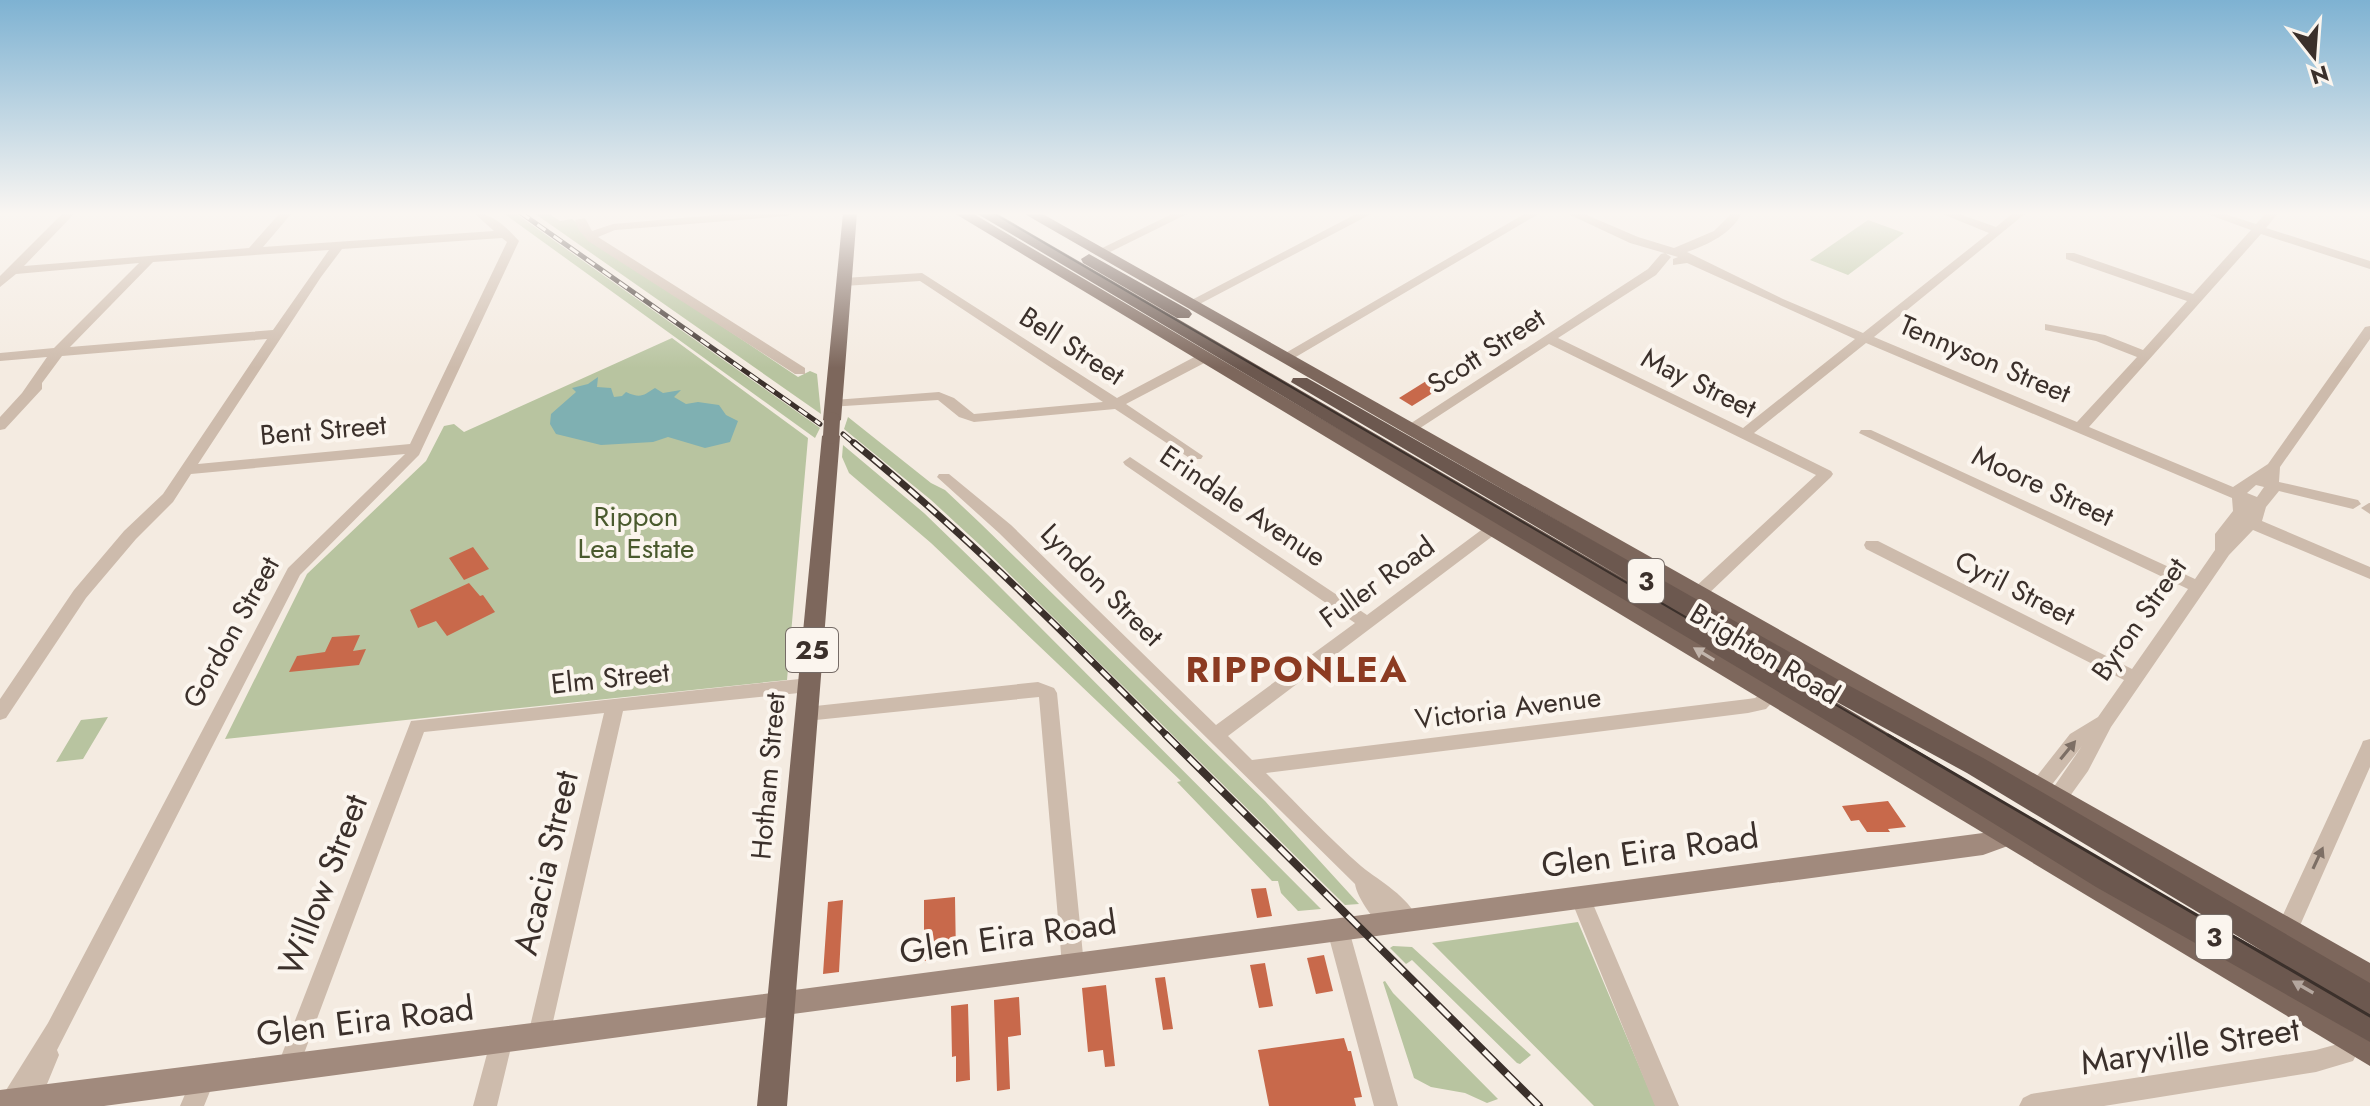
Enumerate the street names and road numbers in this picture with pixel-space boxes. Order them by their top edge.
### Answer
street label: Bell Street [1011,297,1133,396]
street label: Scott Street [1419,298,1553,404]
street label: Tennyson Street [1893,304,2077,414]
street label: May Street [1634,337,1764,429]
street label: Bent Street [258,404,388,456]
street label: Erindale Avenue [1152,435,1334,577]
street label: Moore Street [1965,435,2121,537]
street label: Lyndon Street [1031,514,1173,656]
street label: Fuller Road [1311,526,1443,638]
street label: Cyril Street [1948,540,2082,636]
street label: Gordon Street [172,548,290,715]
street label: Byron Street [2081,549,2197,689]
road number: 3 [1628,559,1664,603]
street label: Brighton Road [1682,593,1848,715]
road number: 25 [786,628,838,672]
street label: Elm Street [549,651,672,705]
street label: Victoria Avenue [1413,676,1603,740]
street label: Hotham Street [740,691,796,861]
street label: Acacia Street [501,766,591,960]
street label: Willow Street [266,787,380,983]
street label: Glen Eira Road [1538,812,1762,890]
street label: Glen Eira Road [896,898,1120,976]
road number: 3 [2196,915,2232,959]
street label: Glen Eira Road [253,983,477,1059]
street label: Maryville Street [2077,1005,2303,1087]

